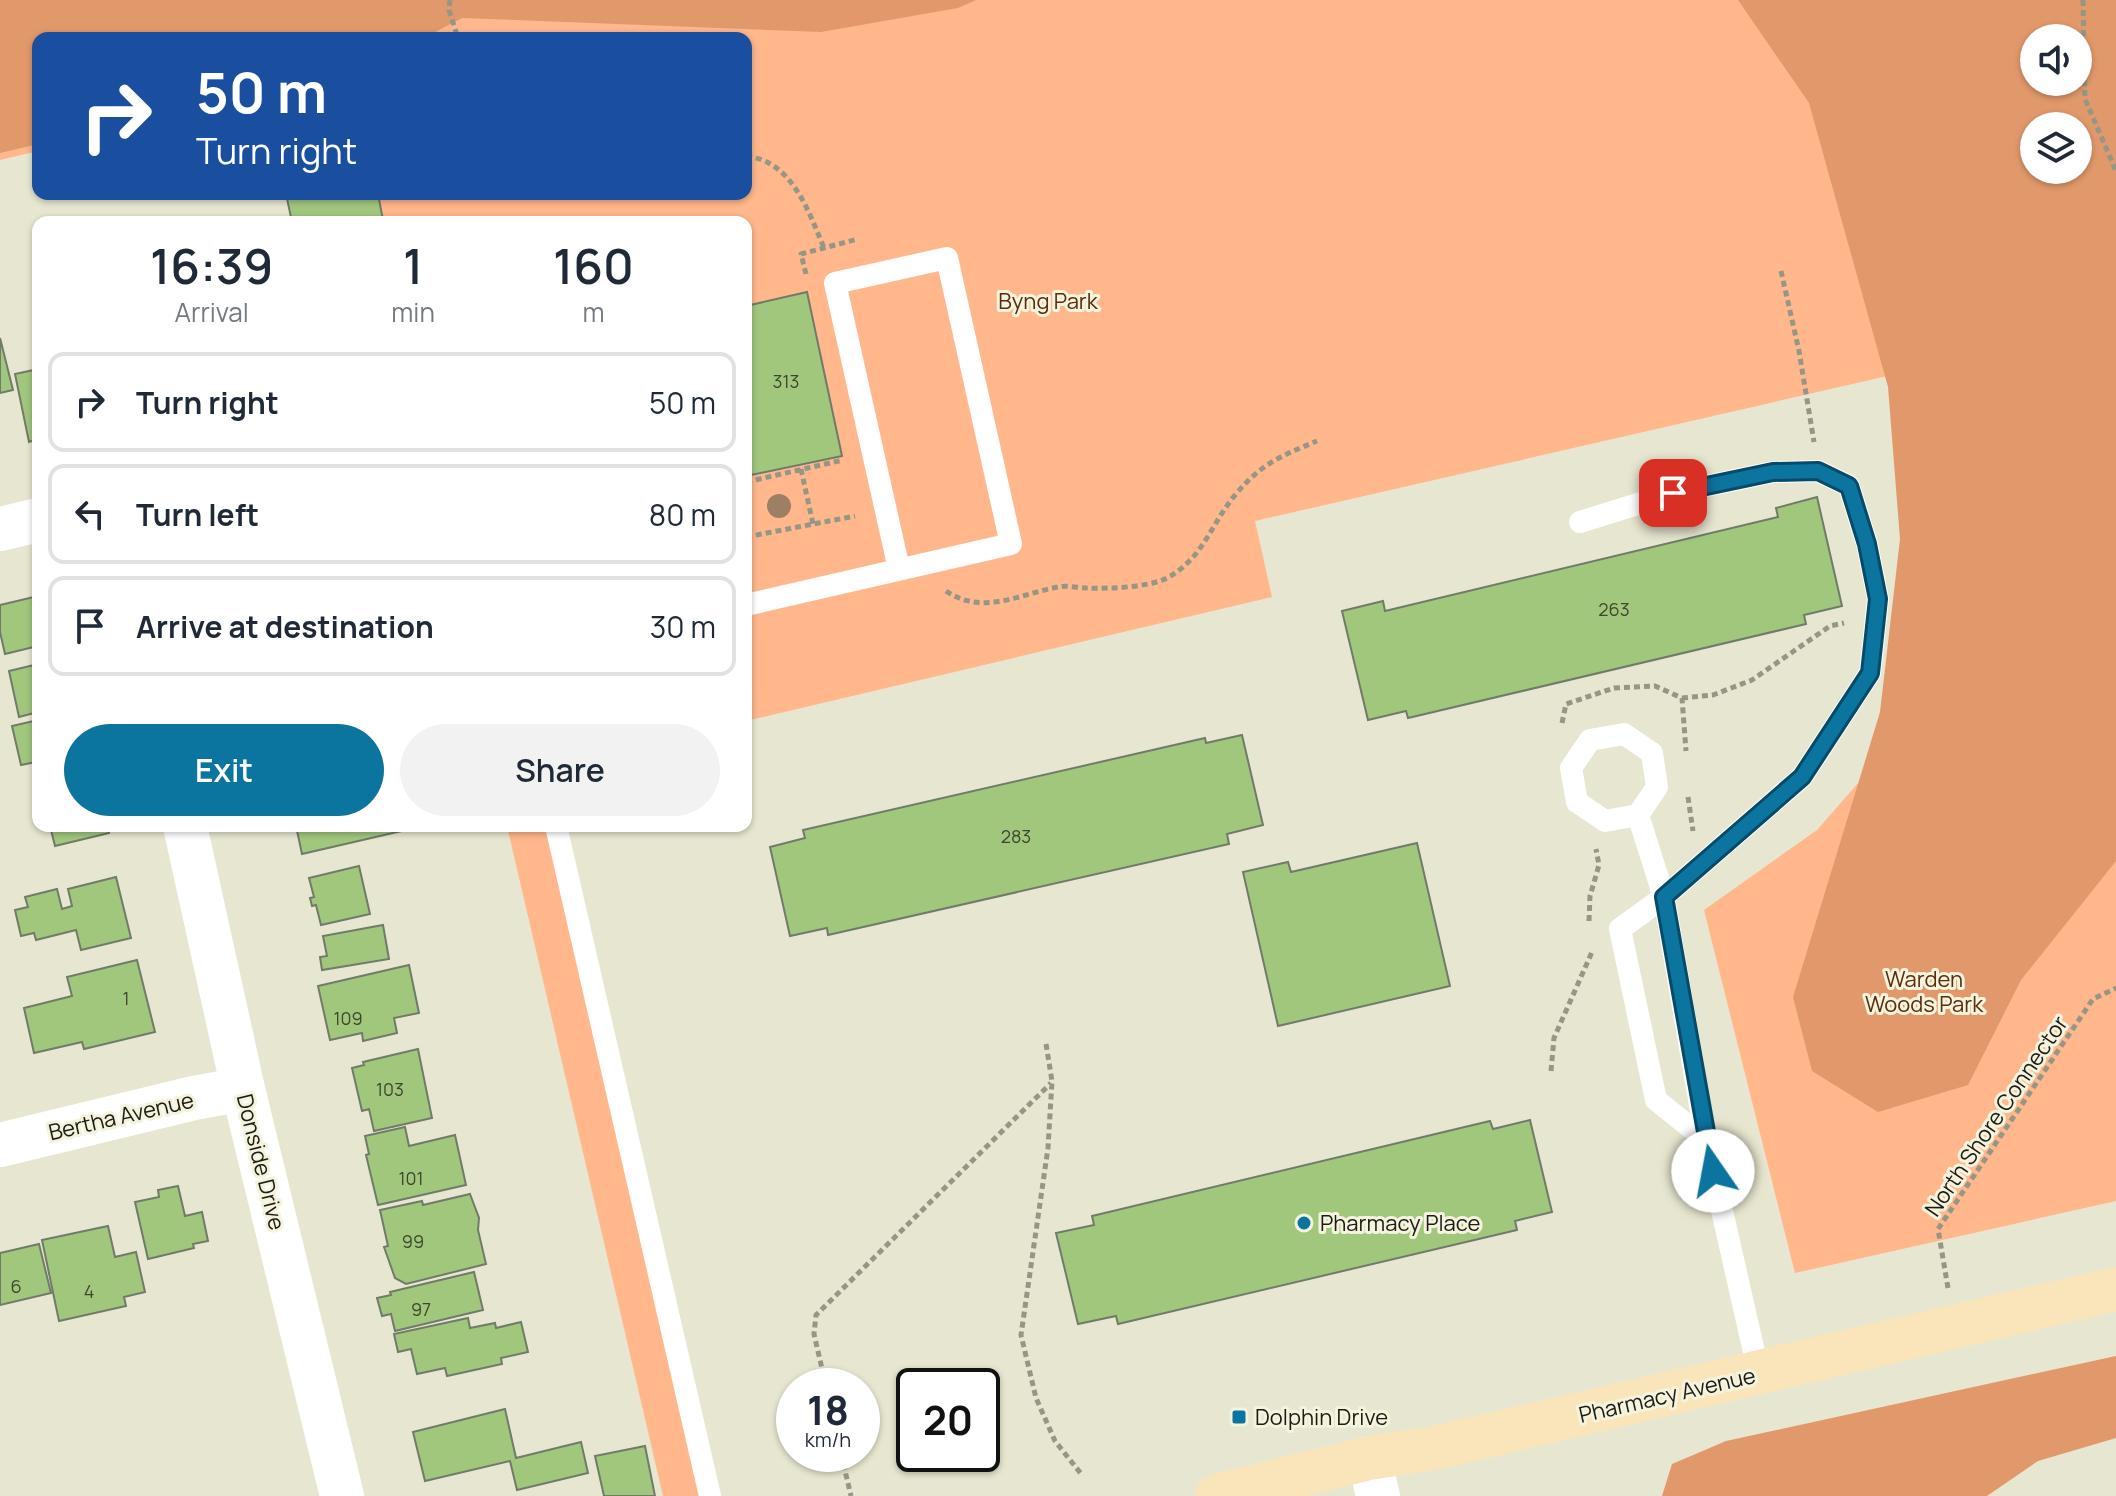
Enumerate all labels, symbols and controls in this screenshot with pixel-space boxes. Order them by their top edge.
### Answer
map controls [2020,24,2092,184]
button: sound [2020,24,2092,96]
text: 50 m [196,53,327,130]
icon: right [64,64,168,168]
button: layers [2020,112,2092,184]
text: Turn right [196,126,357,175]
text: 16:39 [150,233,273,298]
text: 1 [403,233,423,298]
text: 160 [553,233,634,298]
park label: Byng Park [998,286,1099,316]
text: Arrival [175,294,249,330]
text: min [391,294,435,330]
text: m [582,294,604,330]
house number: 313 [773,369,799,393]
icon: right [68,380,112,424]
text: Turn right [136,382,279,423]
text: 50 m [649,382,716,423]
pin [1639,459,1707,527]
icon: arrive [1651,471,1695,515]
icon: left [68,492,112,536]
text: Turn left [136,494,259,535]
text: 80 m [649,494,716,535]
house number: 263 [1598,597,1630,621]
icon: arrive [68,604,112,648]
text: Arrive at destination [136,606,434,647]
text: 30 m [650,606,716,647]
button: Exit [64,724,384,816]
button: Share [400,724,720,816]
house number: 283 [1001,824,1031,848]
park label: Warden Woods Park [1865,964,1984,1019]
house number: 1 [122,986,130,1010]
house number: 109 [333,1006,363,1030]
street label: North Shore Connector [1918,1010,2074,1222]
house number: 103 [376,1077,404,1101]
street label: Bertha Avenue [45,1085,197,1147]
street label: Donside Drive [230,1091,292,1233]
position arrow [1671,1129,1755,1213]
house number: 101 [398,1166,424,1190]
place label: Pharmacy Place [1320,1208,1481,1238]
marker: Pharmacy Place [1295,1214,1313,1232]
house number: 99 [402,1229,424,1253]
house number: 6 [10,1274,22,1298]
house number: 4 [84,1279,94,1303]
house number: 97 [411,1297,431,1321]
street label: Pharmacy Avenue [1576,1360,1758,1430]
speed limit sign: 20 [896,1368,1000,1472]
text: 18 [807,1382,849,1437]
place label: Dolphin Drive [1255,1402,1388,1432]
marker: Dolphin Drive [1230,1408,1248,1426]
text: km/h [805,1426,851,1453]

